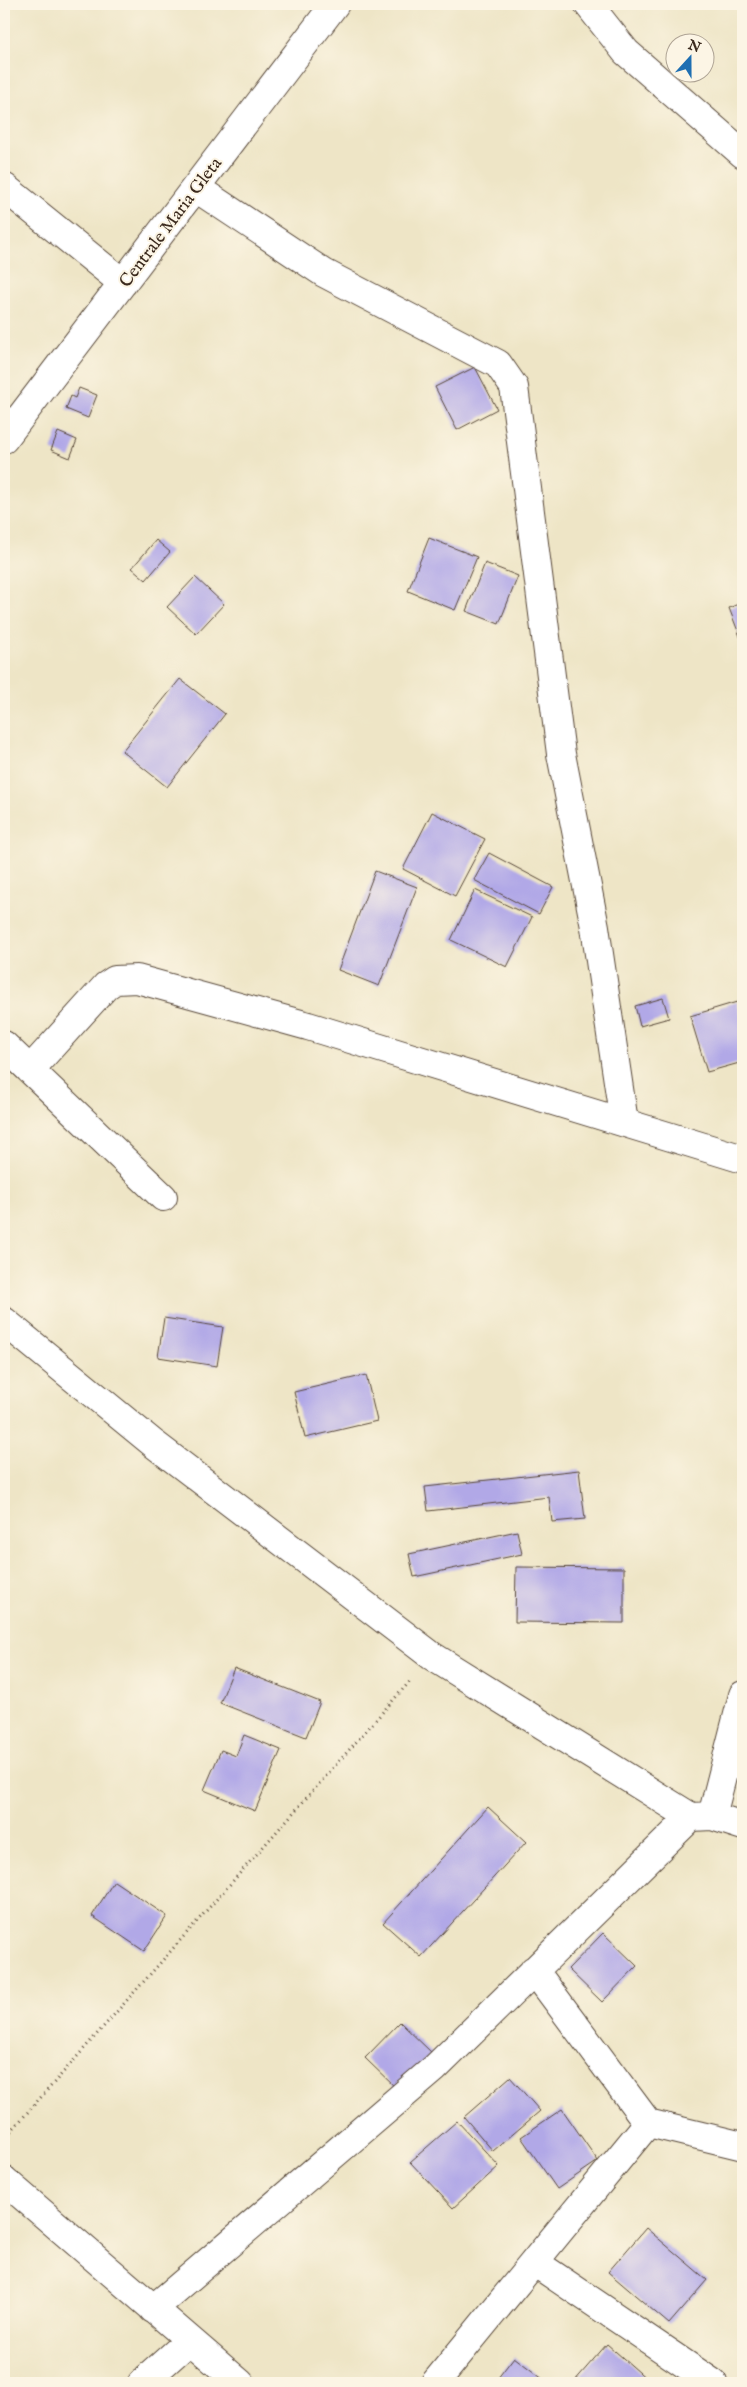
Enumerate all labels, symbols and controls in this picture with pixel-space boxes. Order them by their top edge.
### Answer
north arrow [664,32,714,82]
text: N [684,36,703,57]
street label: Centrale Maria Gleta [115,153,228,293]

